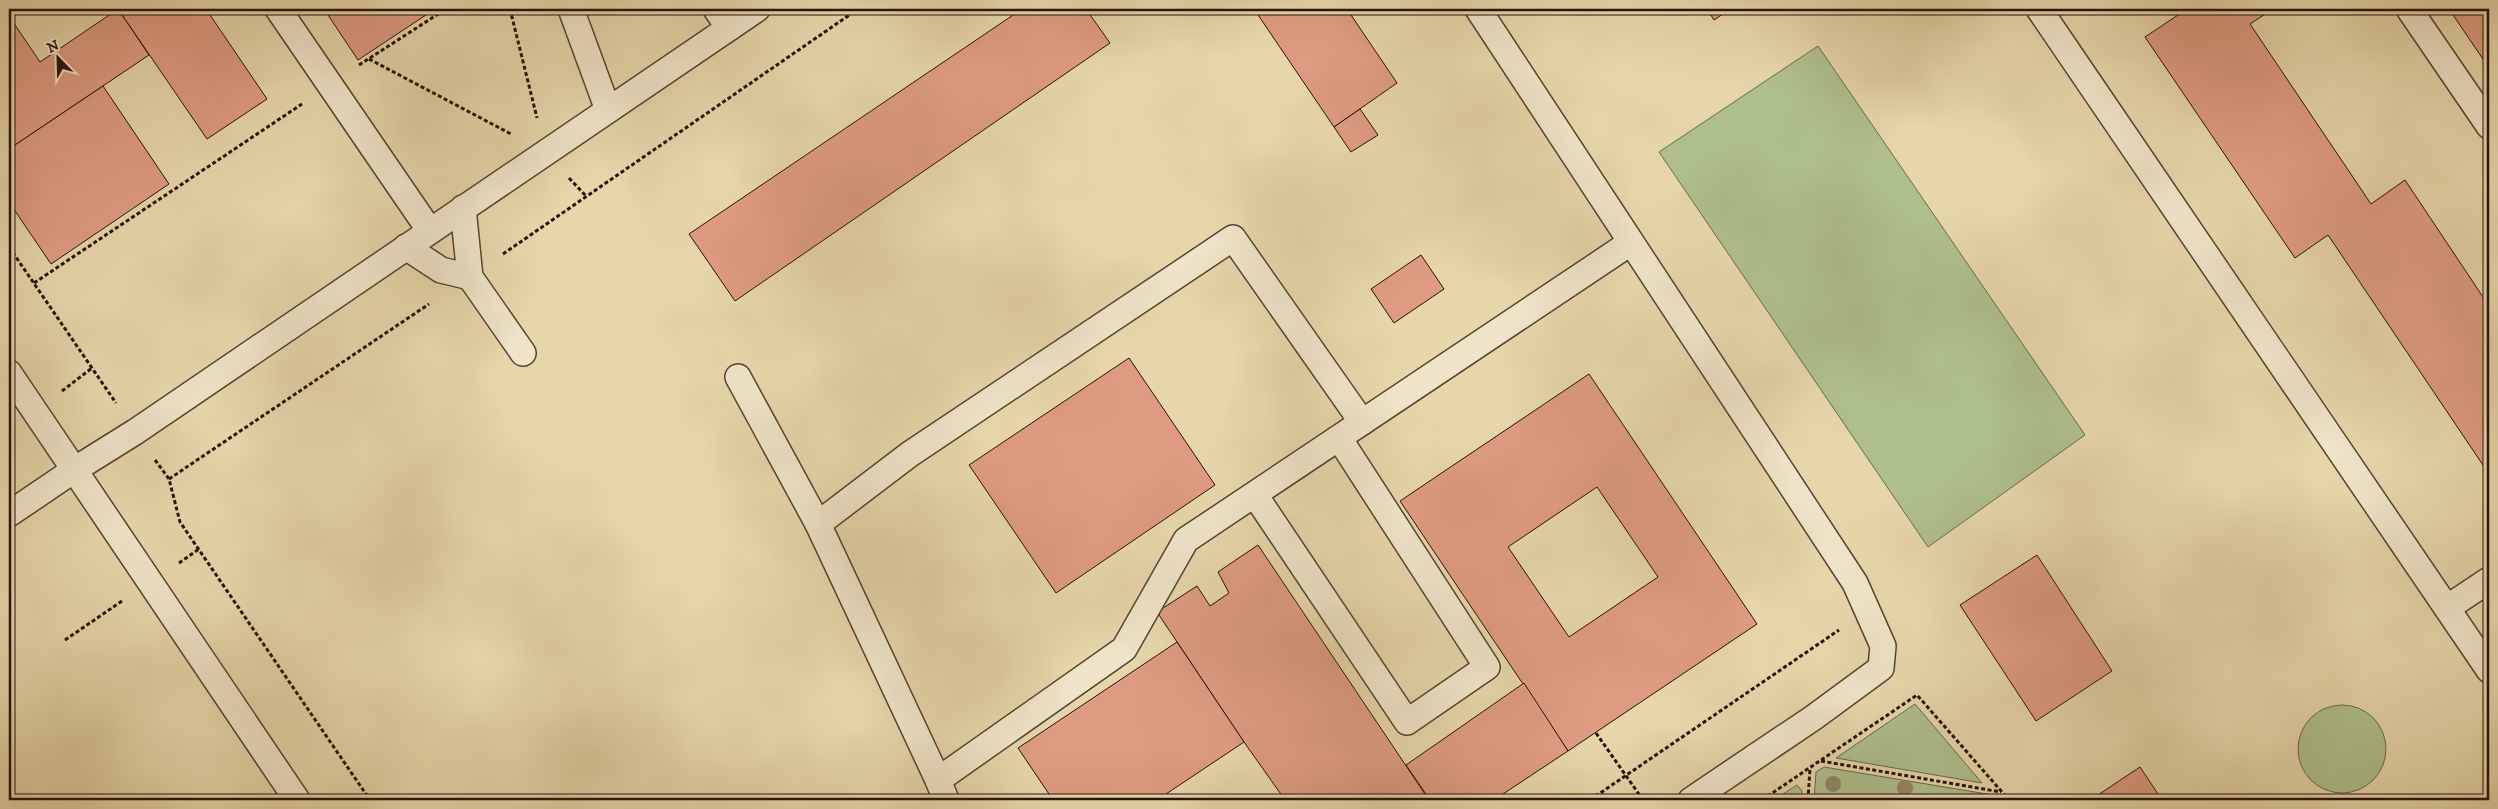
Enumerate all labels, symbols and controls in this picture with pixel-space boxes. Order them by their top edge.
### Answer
north arrow [32,32,82,82]
text: N [45,36,63,57]

